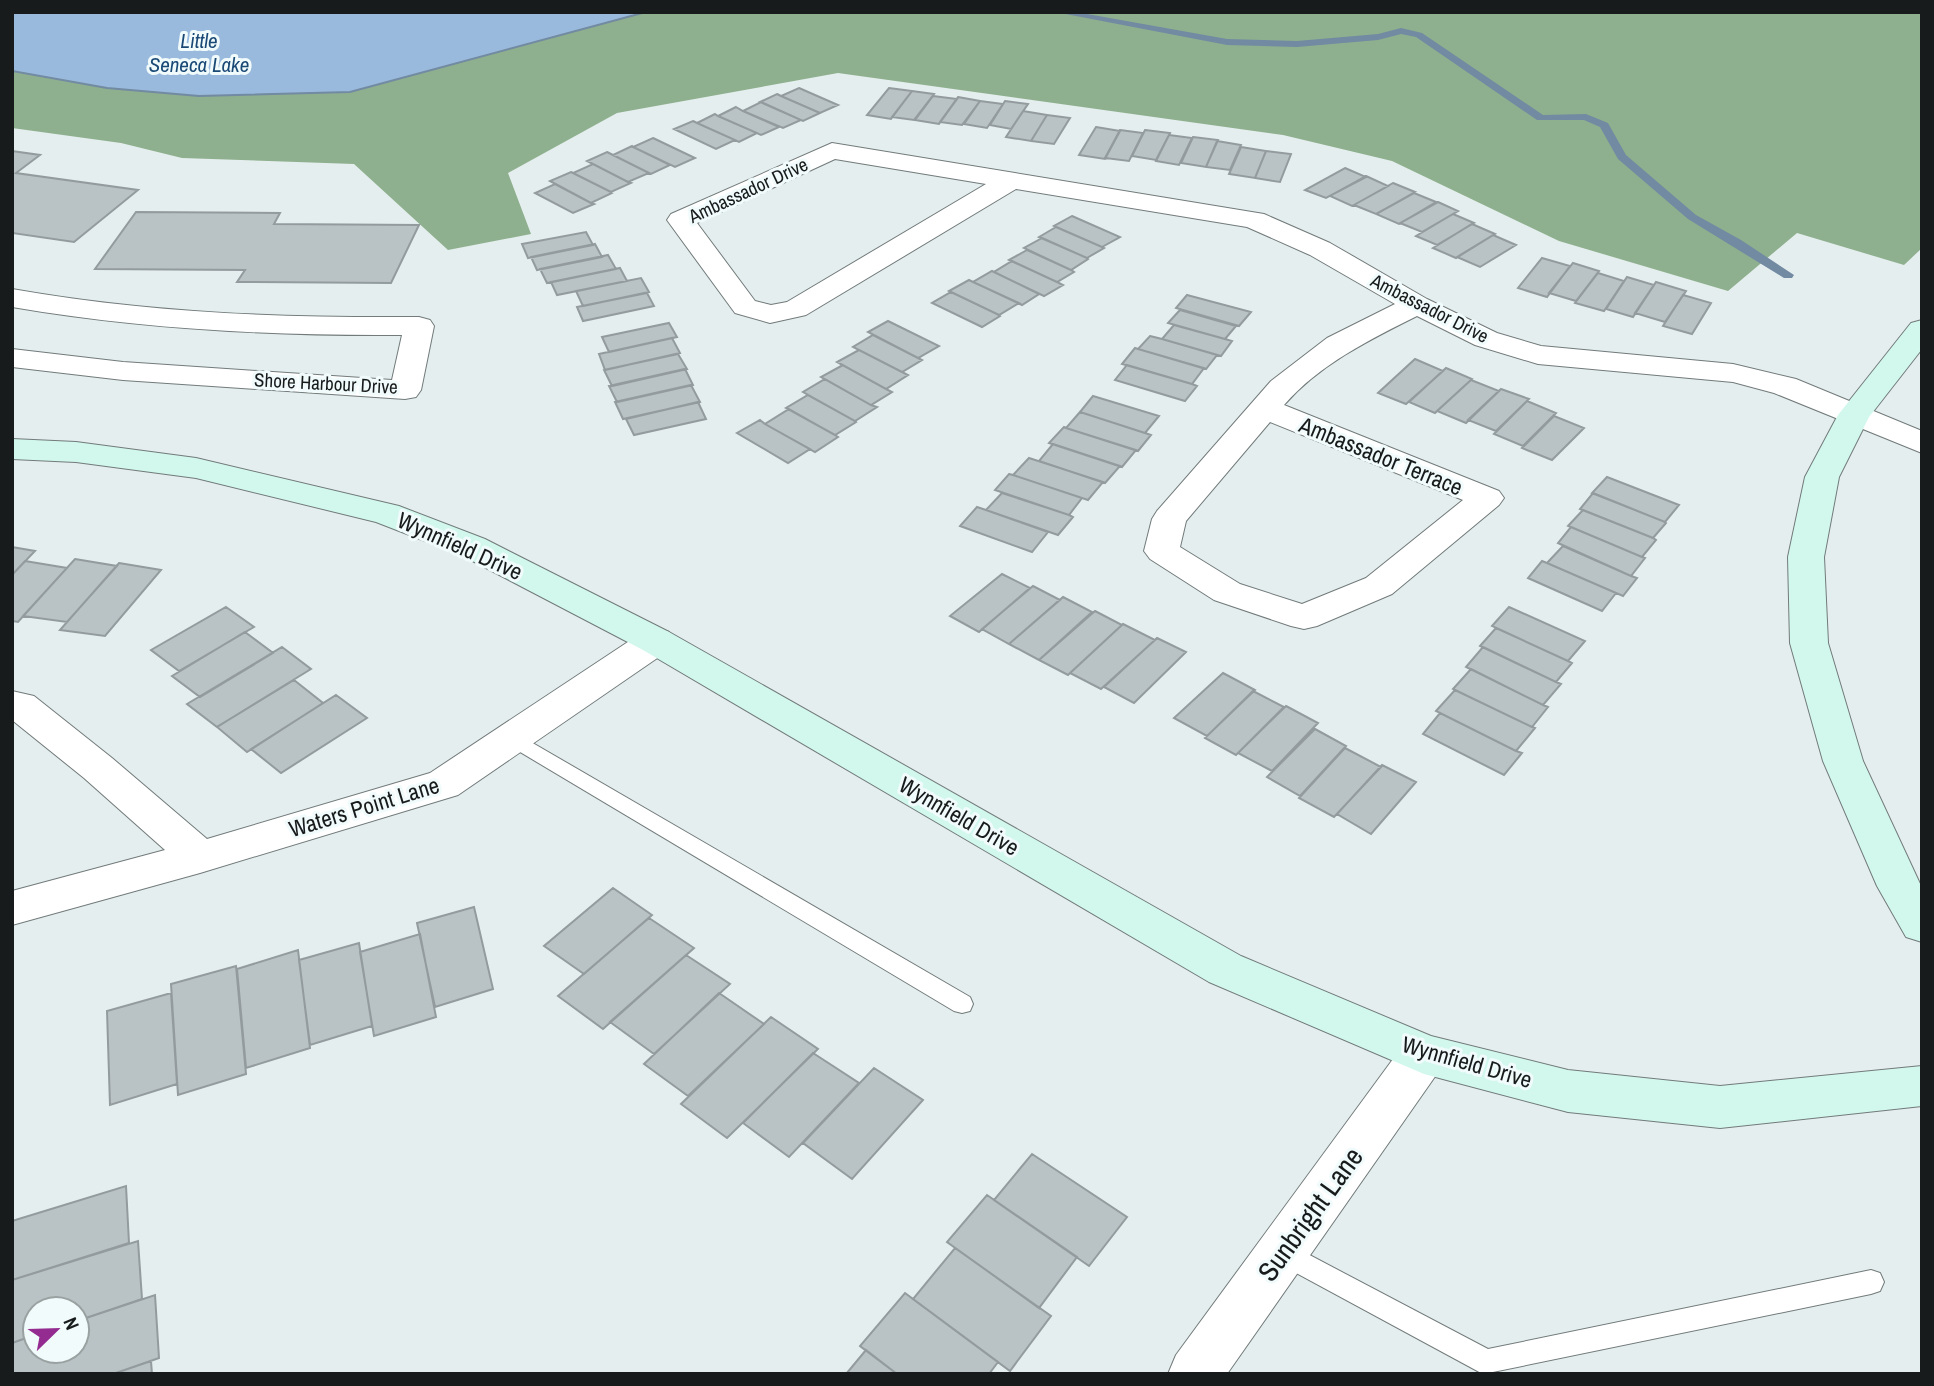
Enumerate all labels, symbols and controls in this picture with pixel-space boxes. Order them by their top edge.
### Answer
water label: Little Seneca Lake [149,26,249,79]
street label: Ambassador Drive [683,151,812,229]
street label: Ambassador Drive [1366,267,1493,349]
street label: Shore Harbour Drive [254,366,398,400]
street label: Ambassador Terrace [1294,408,1468,502]
street label: Wynnfield Drive [393,504,528,587]
street label: Waters Point Lane [285,769,443,844]
street label: Wynnfield Drive [893,769,1025,862]
street label: Wynnfield Drive [1398,1028,1536,1095]
street label: Sunbright Lane [1248,1139,1372,1289]
north arrow [21,1295,91,1365]
text: N [57,1313,86,1334]

